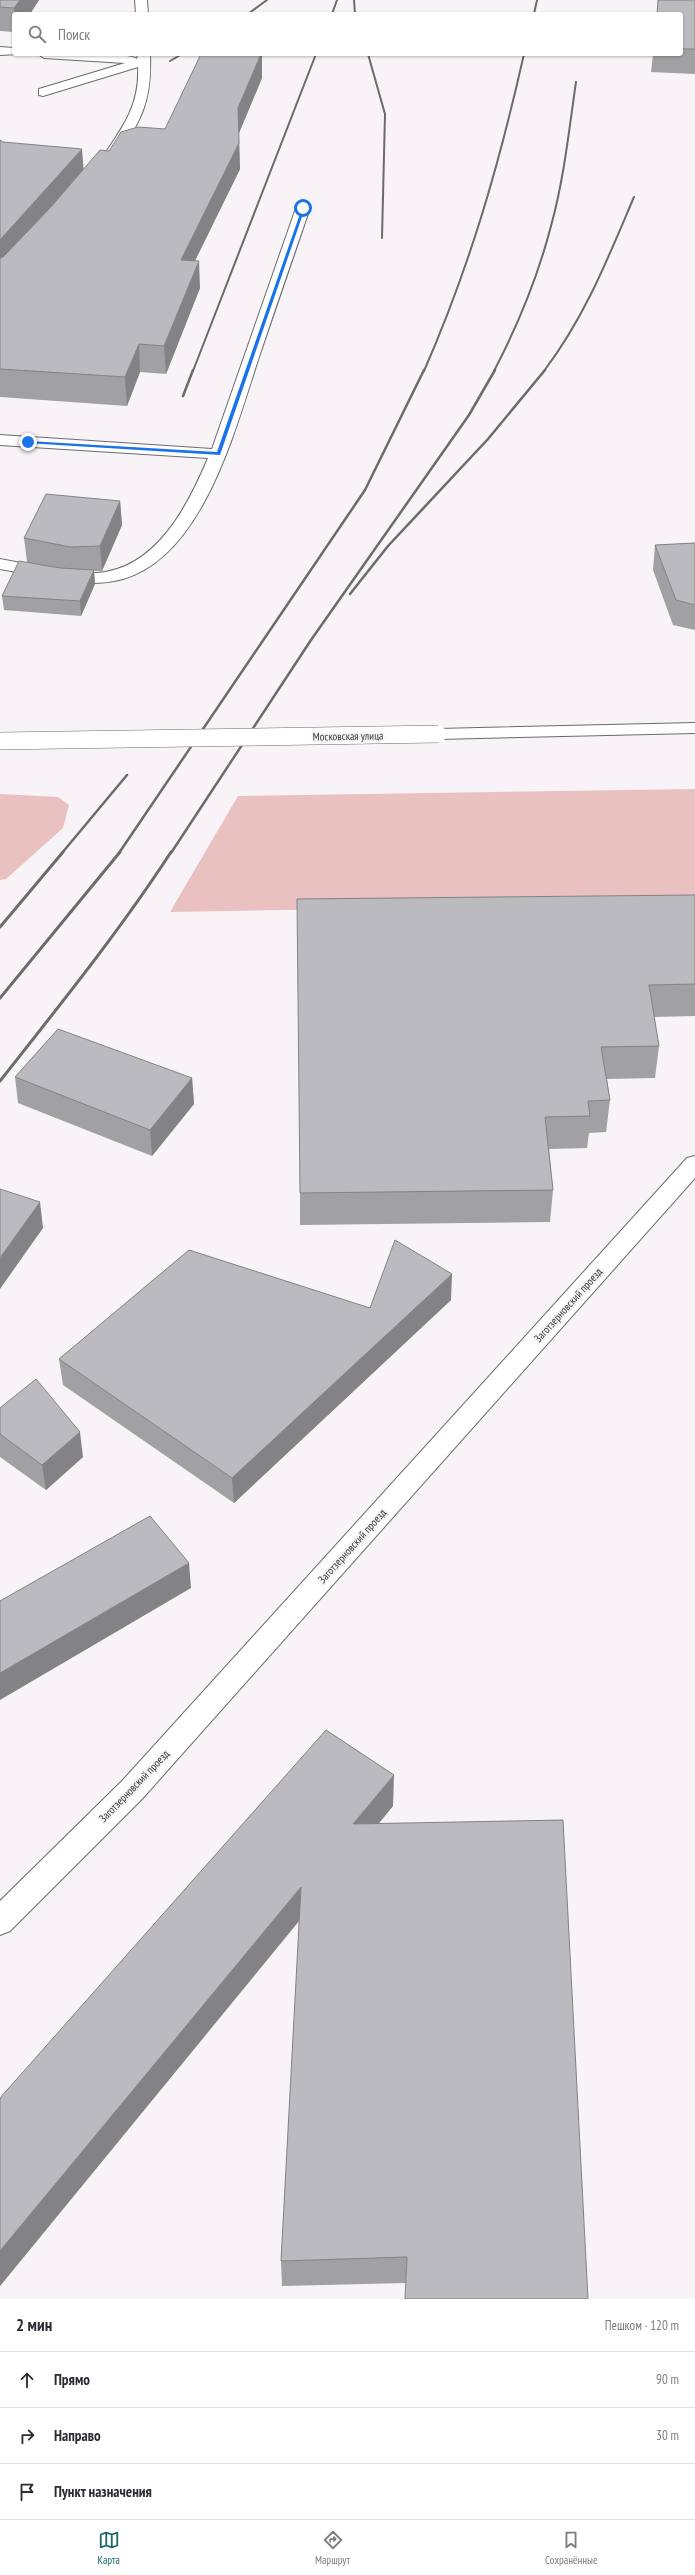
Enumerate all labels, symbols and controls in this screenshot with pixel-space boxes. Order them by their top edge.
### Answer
search box [12,12,683,56]
icon: search [26,23,48,45]
text: Поиск [58,25,90,44]
route start [294,199,312,217]
route end [19,433,37,451]
street label: Московская улица [313,728,383,744]
street label: Заготзерновский проезд [531,1265,605,1345]
street label: Заготзерновский проезд [315,1506,389,1586]
street label: Заготзерновский проезд [96,1747,172,1825]
text: 2 мин [16,2314,52,2336]
text: Пешком · 120 m [605,2317,679,2334]
icon: ahead [16,2369,38,2391]
text: Прямо [54,2370,90,2389]
text: 90 m [656,2371,679,2388]
icon: right [16,2425,38,2447]
text: Направо [54,2426,101,2445]
text: 30 m [656,2427,679,2444]
icon: arrive [16,2481,38,2503]
text: Пункт назначения [54,2482,152,2501]
tab: Карта [98,2529,120,2567]
tab: Маршрут [315,2529,350,2567]
tab: Сохранённые [545,2529,597,2567]

